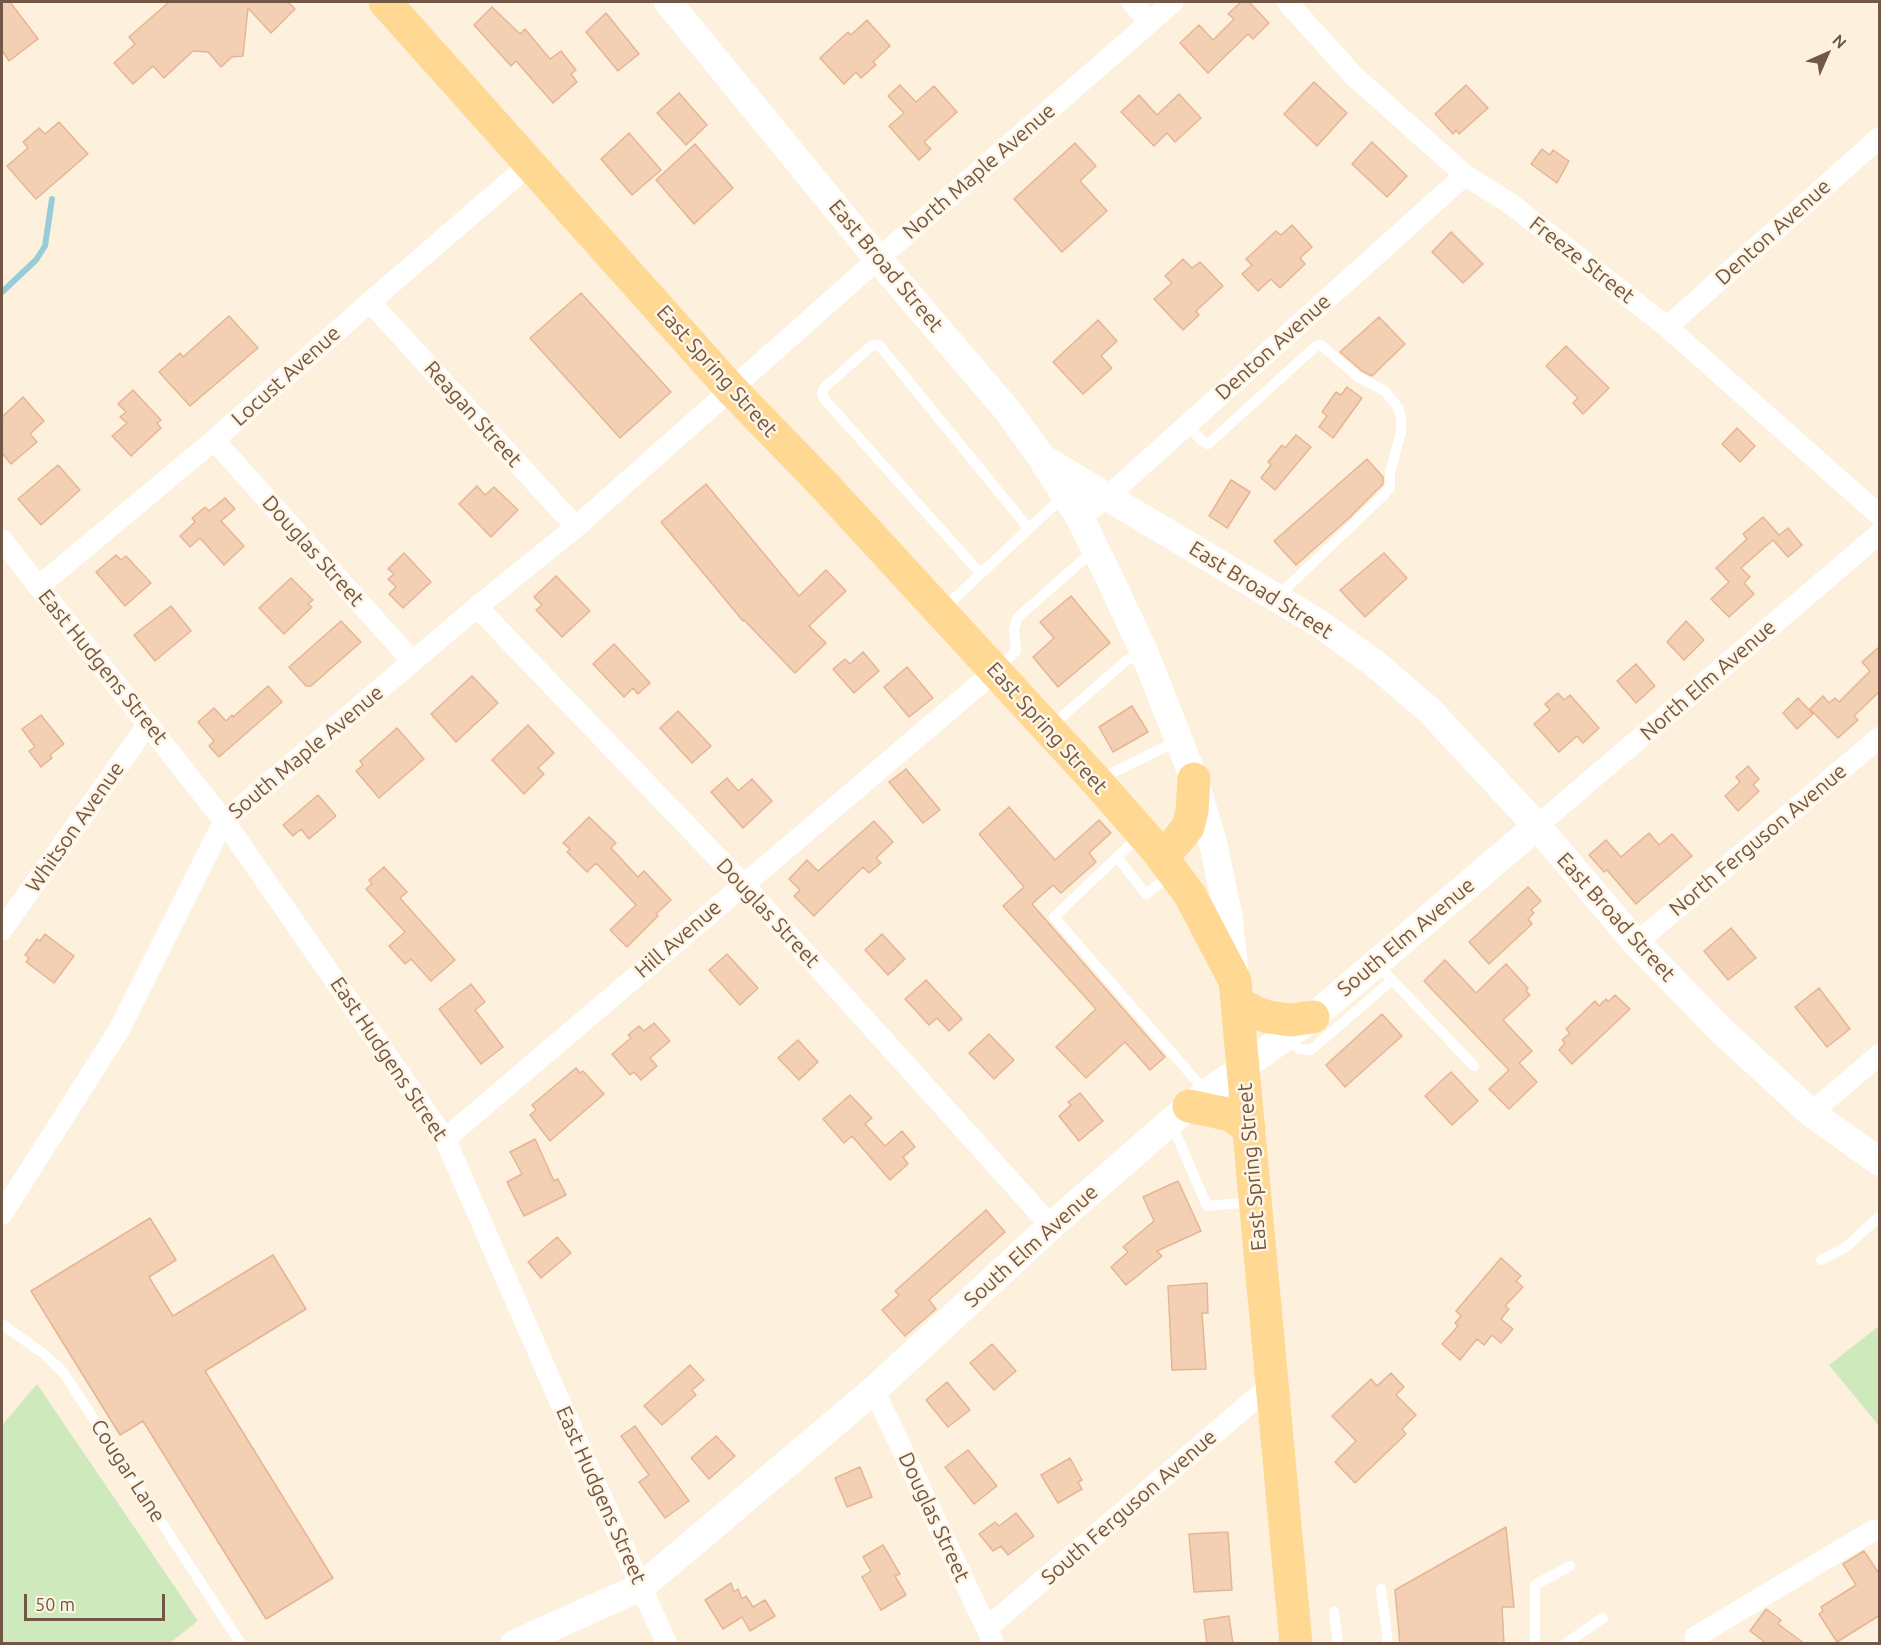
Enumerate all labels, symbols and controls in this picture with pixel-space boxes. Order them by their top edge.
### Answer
north arrow [1797,24,1857,84]
text: N [1829,31,1850,52]
street label: North Maple Avenue [897,98,1061,244]
street label: Denton Avenue [1710,174,1836,290]
street label: East Broad Street [823,195,949,337]
street label: Freeze Street [1524,211,1640,309]
street label: Denton Avenue [1210,289,1336,405]
street label: East Spring Street [651,300,783,442]
street label: Locust Avenue [226,321,346,431]
street label: Reagan Street [419,356,527,472]
street label: Douglas Street [257,491,369,611]
street label: East Broad Street [1184,536,1338,644]
street label: East Hudgens Street [33,585,173,749]
street label: North Elm Avenue [1635,614,1781,746]
street label: East Spring Street [981,657,1113,799]
street label: South Maple Avenue [223,680,389,824]
street label: Whitson Avenue [21,757,129,897]
street label: North Ferguson Avenue [1664,758,1852,922]
street label: East Broad Street [1551,847,1681,987]
street label: Douglas Street [711,853,825,973]
street label: South Elm Avenue [1332,872,1480,1002]
street label: Hill Avenue [630,895,726,983]
street label: East Hudgens Street [325,972,453,1146]
street label: East Spring Street [1232,1082,1272,1252]
street label: South Elm Avenue [959,1179,1103,1313]
street label: East Hudgens Street [550,1402,652,1588]
street label: Cougar Lane [85,1415,171,1527]
street label: South Ferguson Avenue [1036,1424,1222,1590]
street label: Douglas Street [893,1448,975,1586]
scale bar [27,1582,168,1620]
text: 50 m [35,1594,75,1614]

